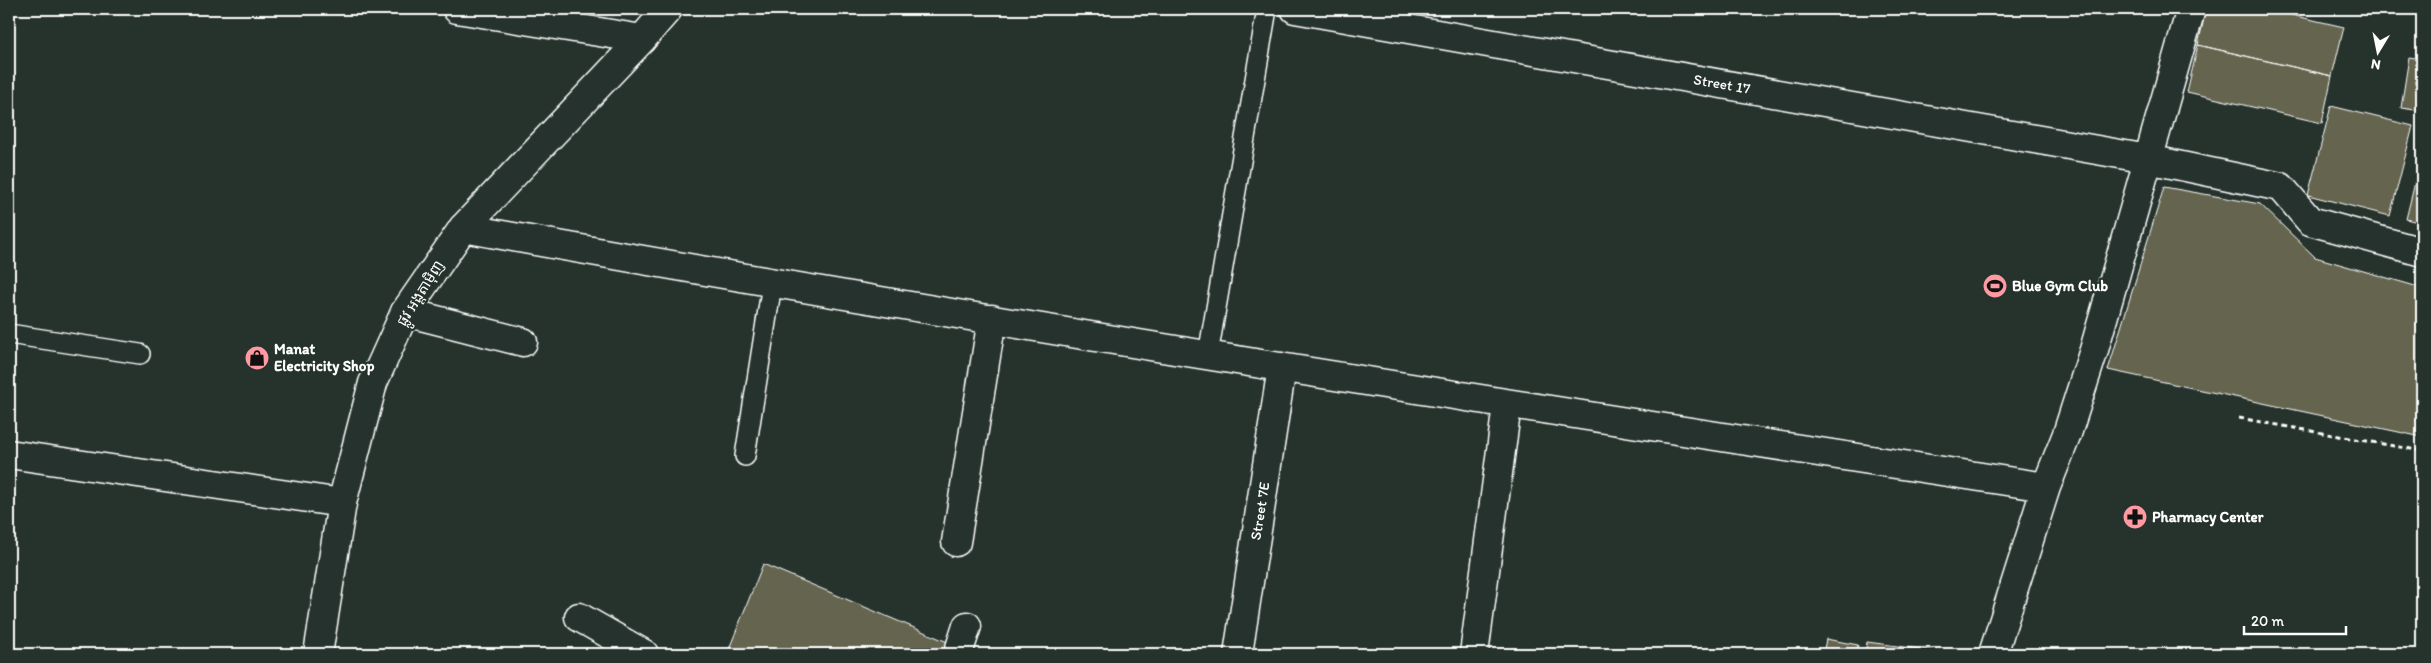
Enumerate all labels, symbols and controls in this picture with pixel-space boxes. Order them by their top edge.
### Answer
north arrow [2354,28,2404,78]
text: N [2370,55,2382,74]
street label: Street 17 [1692,70,1752,98]
street label: ផ្លូវ អង្តតាម៉ិញ [393,257,451,332]
sports icon: Blue Gym Club [1982,273,2008,299]
place label: Blue Gym Club [2012,277,2108,296]
place label: Manat Electricity Shop [274,340,374,376]
shop icon: Manat Electricity Shop [244,345,270,371]
street label: Street 7E [1247,481,1273,541]
pharmacy icon: Pharmacy Center [2122,504,2148,530]
place label: Pharmacy Center [2152,508,2264,527]
scale bar [2244,603,2346,635]
text: 20 m [2251,612,2285,630]

